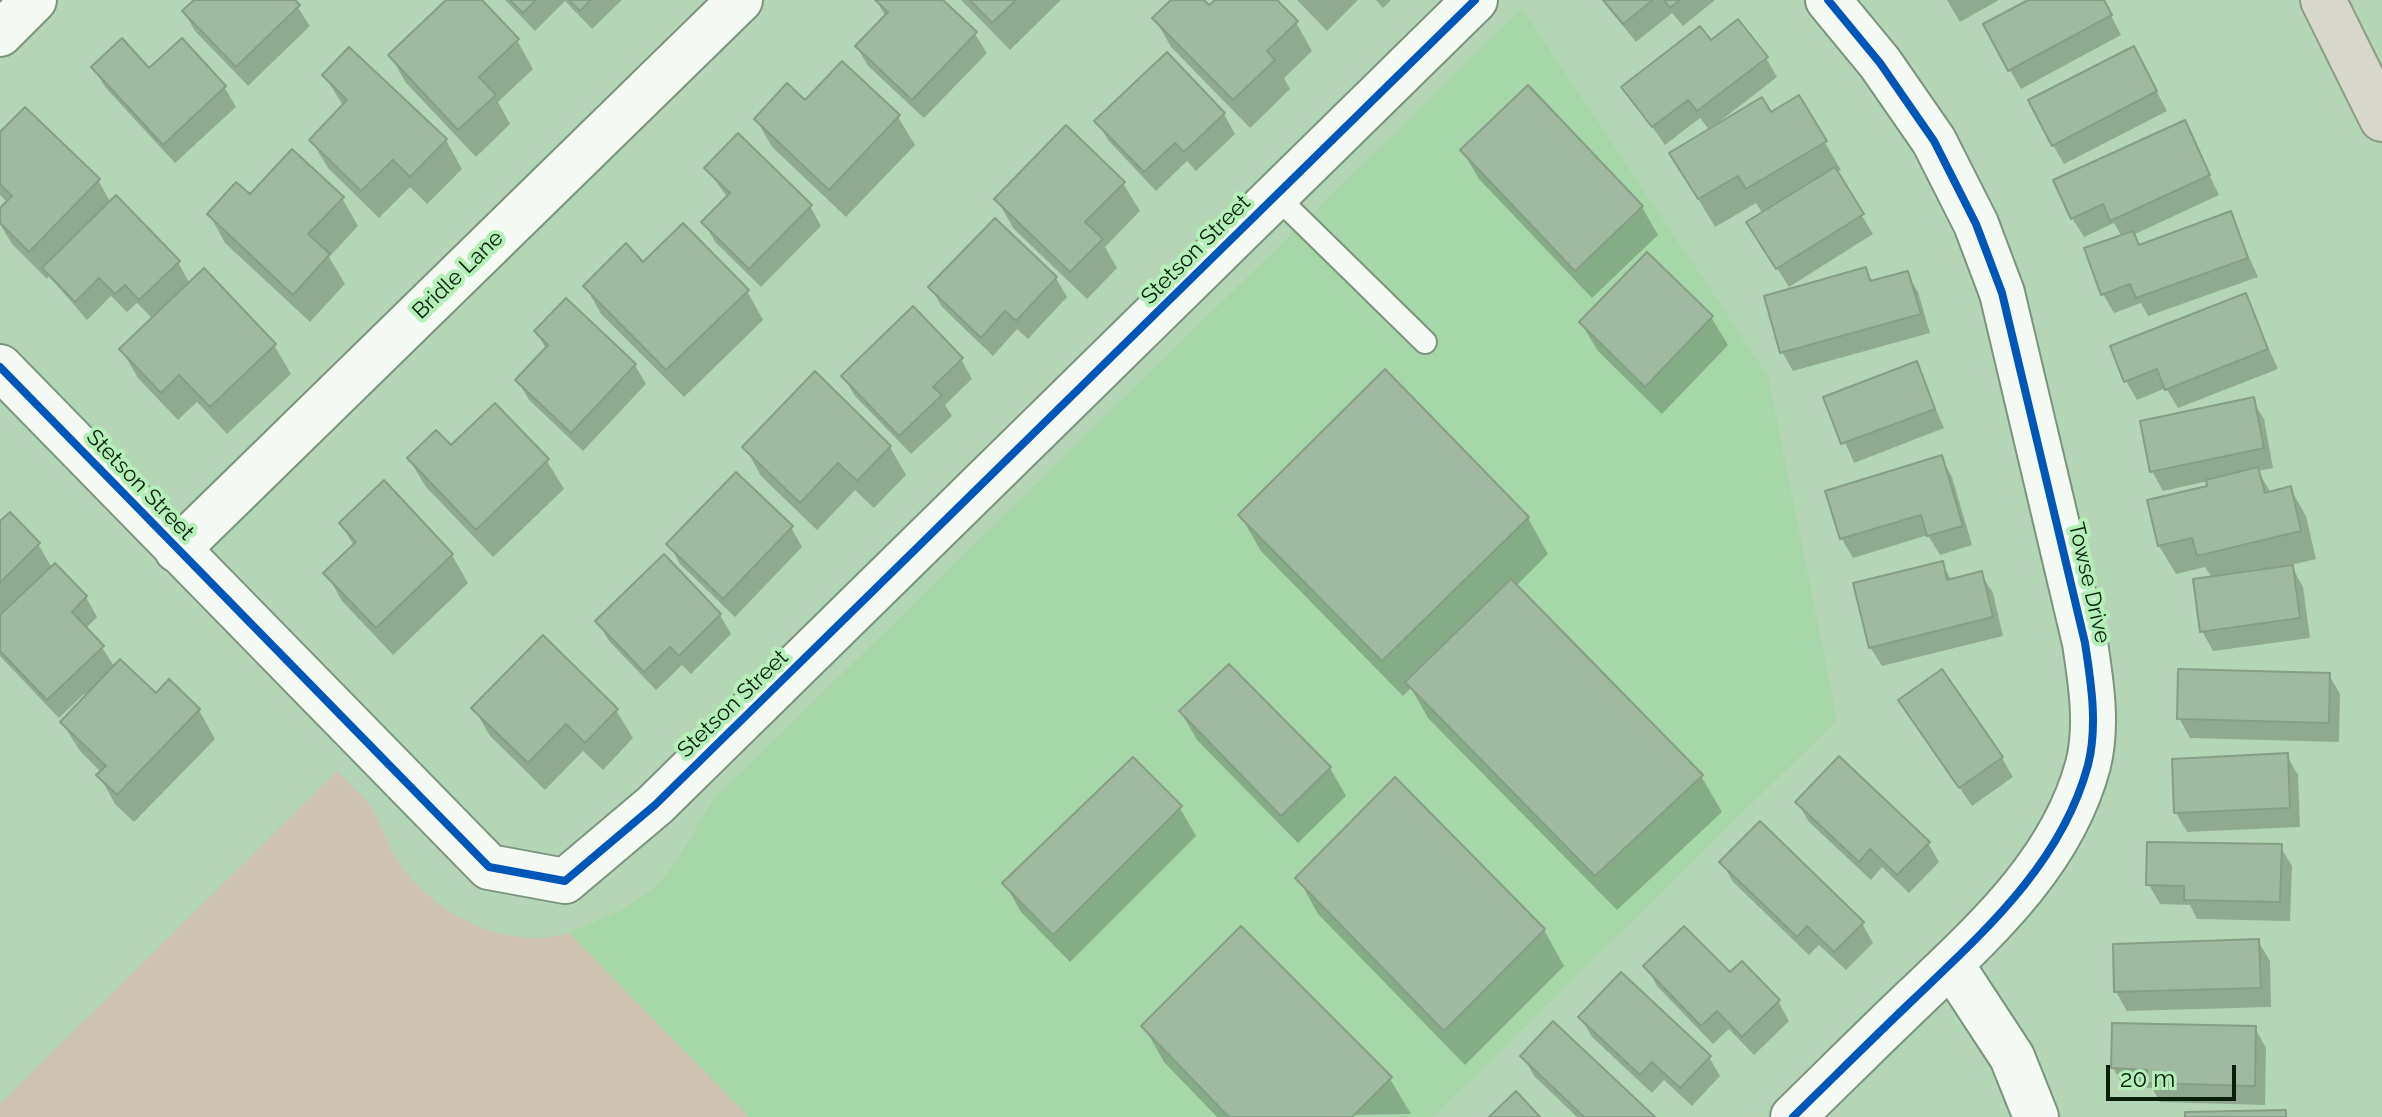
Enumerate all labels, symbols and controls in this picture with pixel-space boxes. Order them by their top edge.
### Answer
street label: Stetson Street [1136,190,1256,310]
street label: Bridle Lane [407,225,509,325]
street label: Stetson Street [81,424,199,546]
street label: Towse Drive [2062,520,2116,646]
street label: Stetson Street [672,645,794,763]
scale bar [2110,1049,2240,1099]
text: 20 m [2120,1064,2175,1093]

